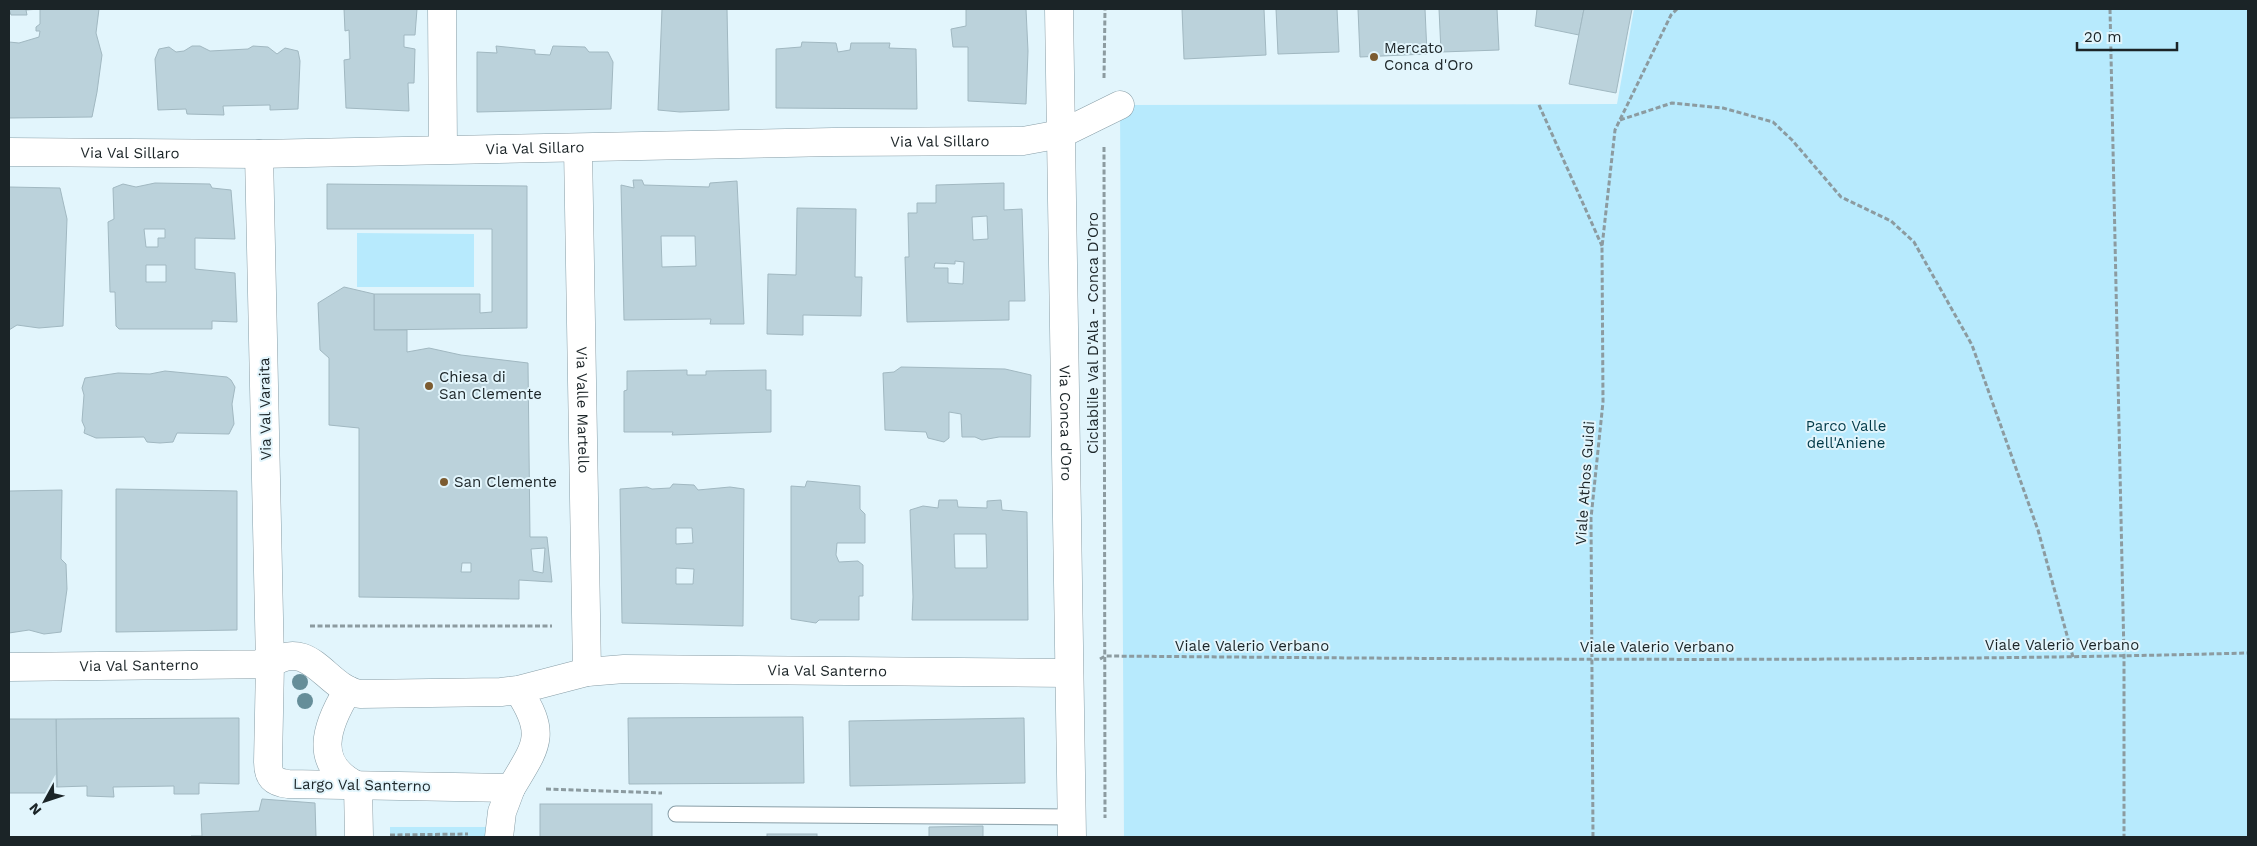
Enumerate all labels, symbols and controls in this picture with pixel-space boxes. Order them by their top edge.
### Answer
scale bar [2077,20,2177,52]
text: 20 m [2084,28,2122,46]
place label: Mercato Conca d'Oro [1384,39,1473,74]
marker: Mercato Conca d'Oro [1368,51,1380,63]
street label: Via Val Sillaro [890,132,989,151]
street label: Via Val Sillaro [485,138,585,158]
street label: Via Val Sillaro [80,144,180,162]
street label: Ciclablile Val D'Ala - Conca D'Oro [1084,212,1102,454]
street label: Via Valle Martello [572,346,593,474]
street label: Via Val Varaita [255,357,275,461]
street label: Via Conca d'Oro [1056,365,1075,481]
place label: Chiesa di San Clemente [439,368,542,403]
marker: Chiesa di San Clemente [423,380,435,392]
park label: Parco Valle dell'Aniene [1806,417,1886,452]
street label: Viale Athos Guidi [1572,420,1598,546]
place label: San Clemente [454,473,557,491]
marker: San Clemente [438,476,450,488]
street label: Viale Valerio Verbano [1985,636,2139,654]
street label: Viale Valerio Verbano [1175,637,1329,655]
street label: Viale Valerio Verbano [1580,638,1734,656]
street label: Via Val Santerno [79,656,199,675]
street label: Via Val Santerno [767,661,887,680]
street label: Largo Val Santerno [293,775,431,795]
north arrow [20,776,70,826]
text: N [26,800,45,818]

